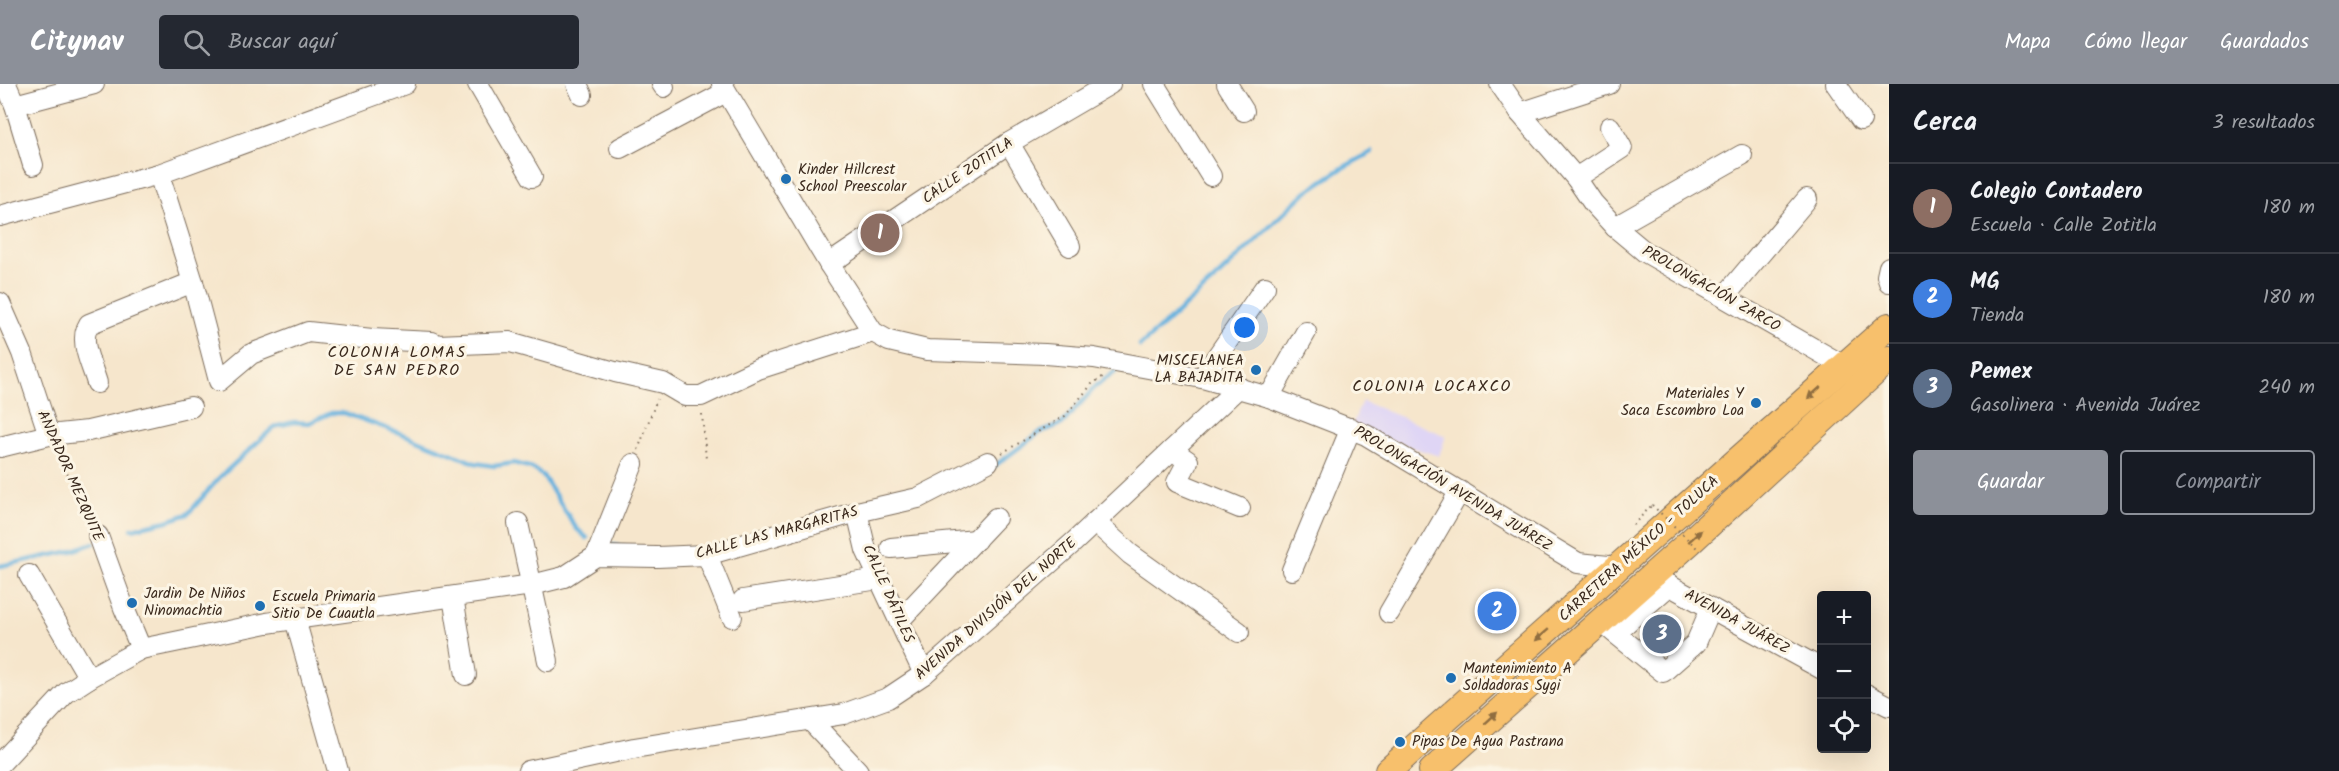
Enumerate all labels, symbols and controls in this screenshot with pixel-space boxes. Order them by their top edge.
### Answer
search box [159,15,579,69]
text: Citynav [30,20,123,65]
text: Buscar aquí [228,25,335,60]
icon: search [180,26,213,59]
text: Mapa [2004,26,2051,59]
text: Cómo llegar [2084,26,2187,59]
text: Guardados [2220,26,2309,59]
text: Cerca [1913,102,1977,144]
text: 3 resultados [2212,107,2315,139]
street label: CALLE ZOTITLA [917,131,1019,211]
place label: Kinder Hillcrest School Preescolar [798,158,907,199]
marker: Kinder Hillcrest School Preescolar [779,172,793,186]
text: Colegio Contadero [1970,175,2143,210]
text: 1 [1929,192,1936,224]
text: 180 m [2263,192,2315,224]
pin: 1 [860,210,900,256]
text: Escuela · Calle Zotitla [1970,210,2157,242]
street label: PROLONGACIÓN ZARCO [1637,240,1785,338]
text: MG [1970,265,2000,300]
text: 2 [1927,282,1938,314]
text: 180 m [2263,282,2315,314]
text: Tienda [1970,300,2024,332]
your location [1230,313,1259,342]
district label: COLONIA LOMAS DE SAN PEDRO [328,340,466,383]
place label: MISCELANEA LA BAJADITA [1154,349,1244,390]
text: Pemex [1970,355,2032,390]
marker: MISCELANEA LA BAJADITA [1249,363,1263,377]
text: 3 [1927,372,1938,404]
text: 240 m [2258,372,2315,404]
district label: COLONIA LOCAXCO [1352,374,1512,399]
place label: Materiales Y Saca Escombro Loa [1621,382,1745,423]
one-way arrow [1807,386,1822,399]
text: Gasolinera · Avenida Juárez [1970,390,2201,422]
marker: Materiales Y Saca Escombro Loa [1749,396,1763,410]
street label: ANDADOR MEZQUITE [30,406,110,547]
street label: PROLONGACIÓN AVENIDA JUÁREZ [1349,420,1557,558]
button: Guardar [1913,450,2108,515]
button: Compartir [2120,450,2315,515]
street label: CARRETERA MÉXICO - TOLUCA [1553,470,1725,628]
street label: CALLE LAS MARGARITAS [693,500,861,566]
one-way arrow [1688,530,1702,544]
street label: AVENIDA DIVISIÓN DEL NORTE [910,531,1083,686]
street label: CALLE DÁTILES [856,541,920,647]
place label: Jardin De Niños Ninomachtia [144,582,246,623]
street label: AVENIDA JUÁREZ [1680,583,1794,661]
place label: Escuela Primaria Sitio De Cuautla [272,585,376,626]
pin: 2 [1478,588,1516,634]
map controls [1817,591,1871,753]
button: + [1817,591,1871,645]
marker: Jardin De Niños Ninomachtia [125,596,139,610]
marker: Escuela Primaria Sitio De Cuautla [253,599,267,613]
pin: 3 [1642,612,1682,656]
one-way arrow [1535,628,1550,641]
button: − [1817,645,1871,699]
place label: Mantenimiento A Soldadoras Sygi [1463,657,1572,698]
marker: Mantenimiento A Soldadoras Sygi [1444,671,1458,685]
button: locate [1817,699,1871,753]
one-way arrow [1484,711,1499,725]
place label: Pipas De Agua Pastrana [1412,730,1564,754]
marker: Pipas De Agua Pastrana [1393,735,1407,749]

